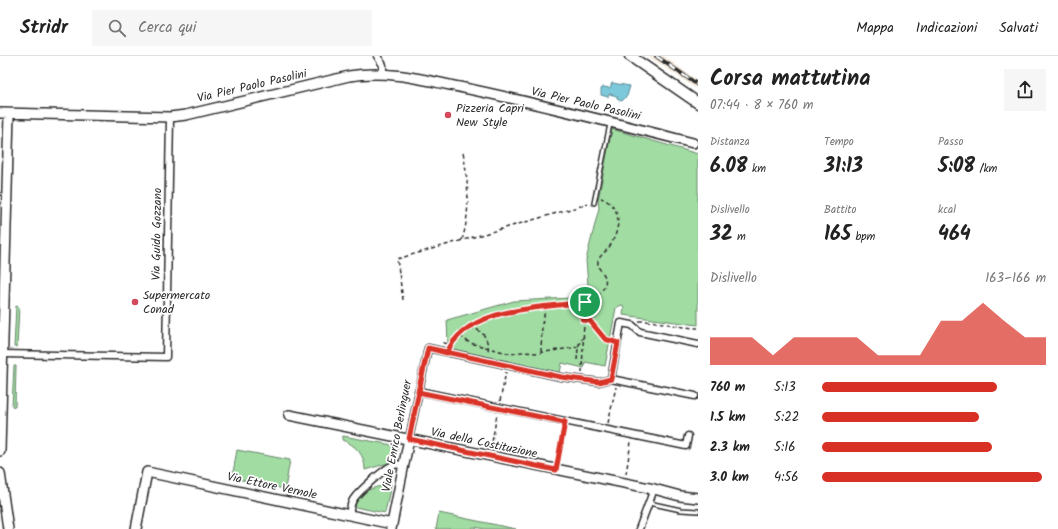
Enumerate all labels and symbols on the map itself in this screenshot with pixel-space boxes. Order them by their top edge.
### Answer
street label: Via Pier Paolo Pasolini [195,64,310,108]
street label: Via Pier Paolo Pasolini [529,82,644,126]
place label: Pizzeria Capri New Style [456,99,525,132]
marker: Pizzeria Capri New Style [443,110,453,120]
street label: Via Guido Gozzano [147,188,167,280]
pin [568,285,602,319]
place label: Supermercato Conad [143,286,210,319]
marker: Supermercato Conad [130,297,140,307]
street label: Viale Enrico Berlinguer [377,377,417,494]
street label: Via della Costituzione [429,422,540,464]
street label: Via Ettore Vernole [225,467,319,505]

